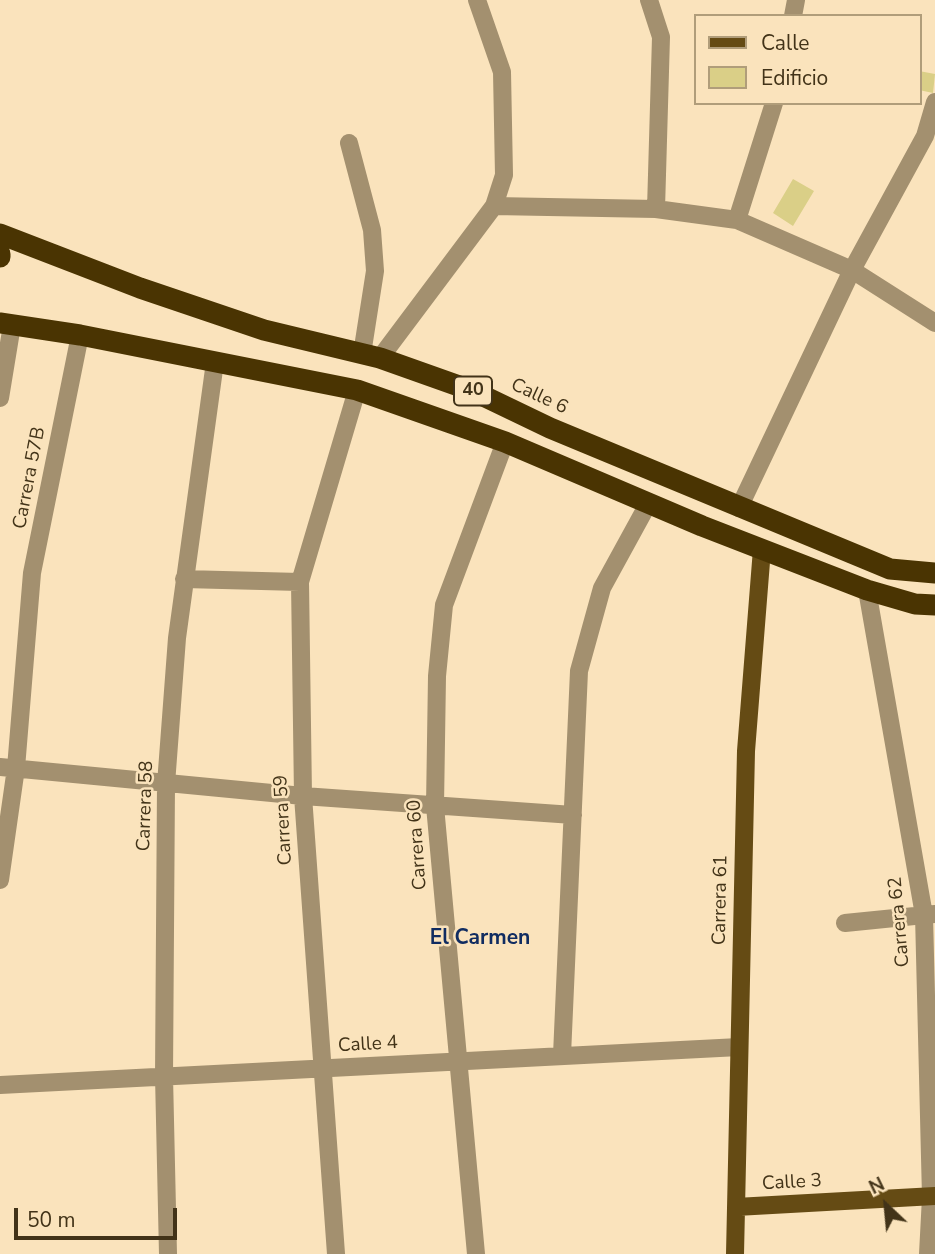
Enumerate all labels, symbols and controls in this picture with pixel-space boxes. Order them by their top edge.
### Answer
legend [694,14,921,105]
text: Calle [761,29,809,57]
text: Edificio [761,64,828,92]
street label: Calle 6 [507,374,571,420]
road number: 40 [454,376,492,405]
street label: Carrera 57B [9,425,51,531]
street label: Carrera 58 [133,760,159,852]
street label: Carrera 59 [270,774,298,866]
street label: Carrera 60 [403,799,433,891]
street label: Carrera 61 [709,855,733,945]
street label: Carrera 62 [885,876,915,968]
district label: El Carmen [430,926,530,952]
street label: Calle 4 [337,1032,399,1058]
street label: Calle 3 [761,1170,823,1196]
north arrow [851,1170,921,1240]
text: N [865,1171,889,1201]
scale bar [18,1194,180,1238]
text: 50 m [27,1206,76,1234]

